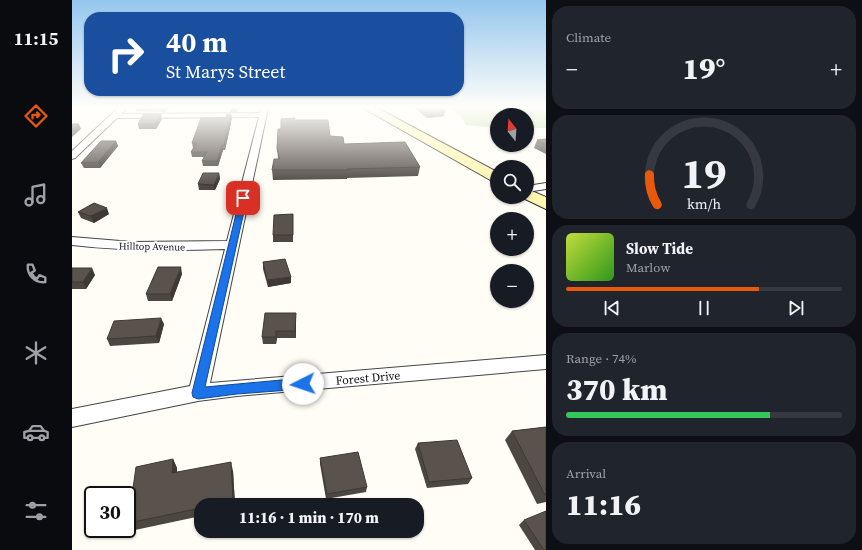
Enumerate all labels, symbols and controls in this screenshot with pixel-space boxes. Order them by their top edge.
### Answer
text: 40 m [166,23,228,61]
text: 11:15 [14,26,58,51]
icon: right [100,28,152,80]
text: Climate [566,29,611,46]
text: 19° [683,48,725,89]
text: − [566,54,578,84]
text: + [830,54,842,84]
text: St Marys Street [166,59,285,84]
icon: directions [22,102,50,130]
north arrow [490,108,534,152]
map controls [490,108,534,308]
text: 19 [681,144,727,201]
button: search [490,160,534,204]
icon: music [22,181,50,209]
pin [226,181,260,215]
icon: arrive [232,187,254,209]
text: km/h [687,193,721,213]
button: + [490,212,534,256]
text: Slow Tide [626,238,693,259]
street label: Hilltop Avenue [119,239,185,254]
text: Marlow [626,259,670,276]
icon: phone [22,260,50,288]
button: − [490,264,534,308]
icon: previous [601,297,623,319]
icon: pause [693,297,715,319]
icon: next [785,297,807,319]
icon: climate [22,339,50,367]
text: Range · 74% [566,350,637,367]
position arrow [282,363,324,405]
street label: Forest Drive [335,367,401,389]
text: 370 km [566,369,667,410]
icon: car [22,418,50,446]
text: Arrival [566,465,606,482]
text: 11:16 [566,484,641,525]
speed limit sign: 30 [84,486,136,538]
icon: filters [22,497,50,525]
text: 11:16 · 1 min · 170 m [239,507,379,528]

